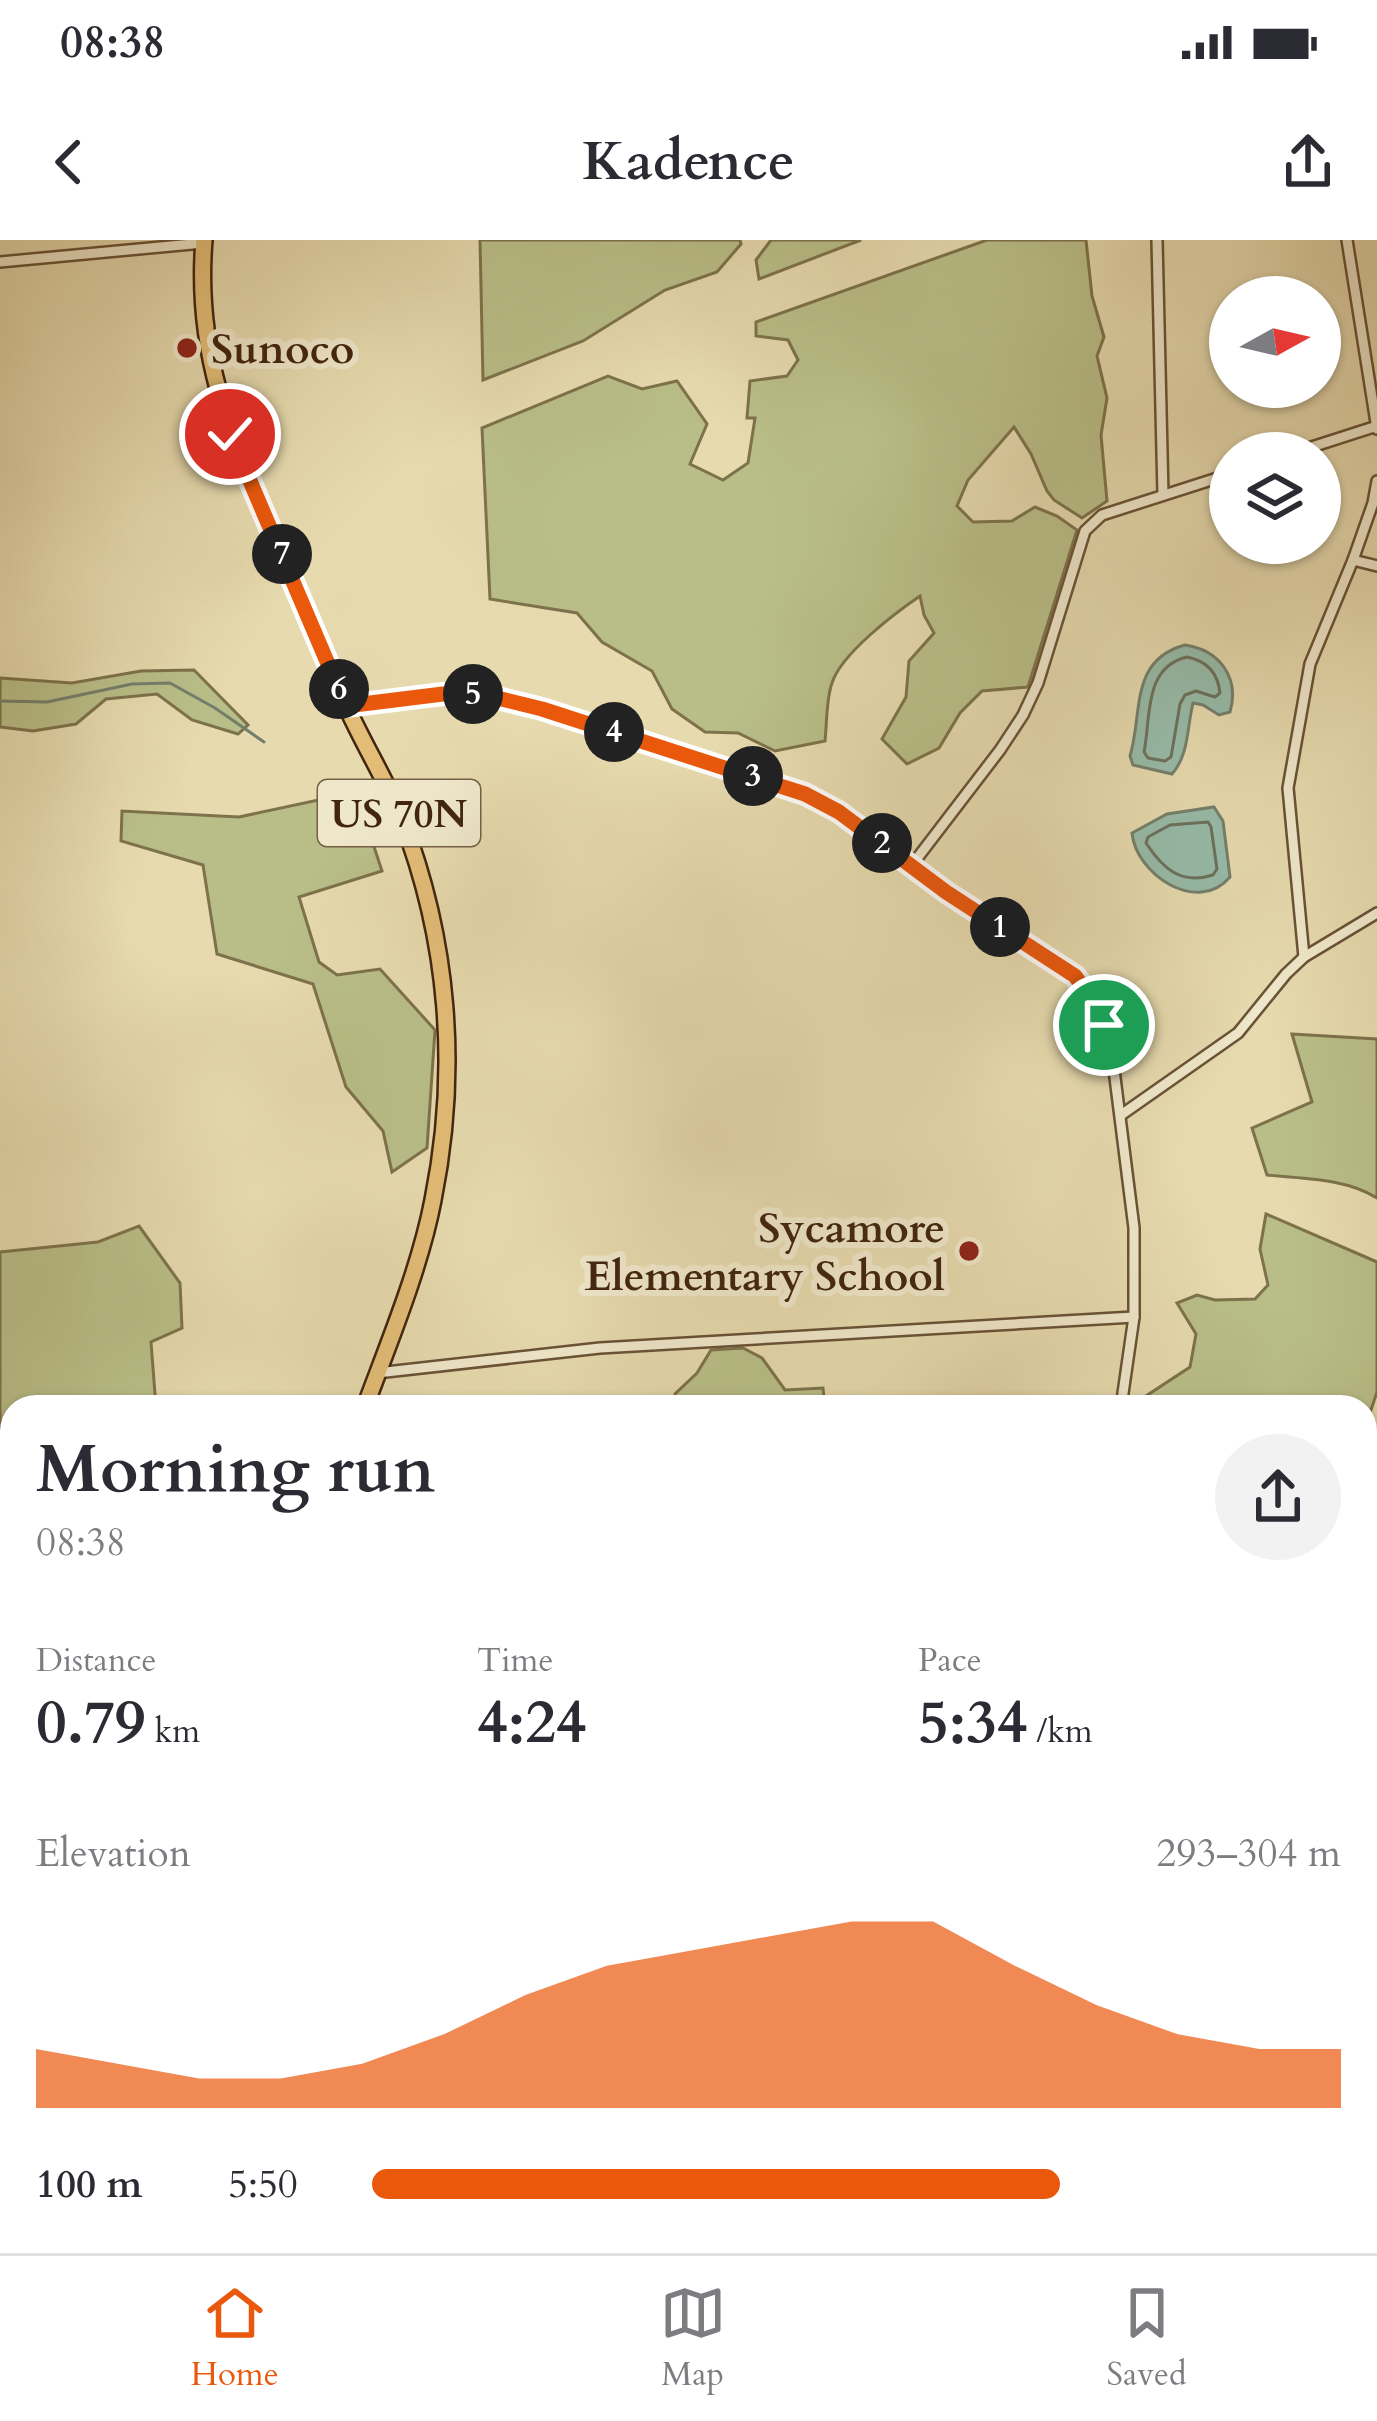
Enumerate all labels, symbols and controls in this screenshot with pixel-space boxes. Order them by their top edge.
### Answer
text: 08:38 [60,12,165,73]
text: Kadence [582,126,795,199]
icon: back [36,129,102,195]
icon: share [1275,129,1341,195]
north arrow [1209,276,1341,408]
map controls [1209,276,1341,564]
place label: Sunoco [211,321,354,378]
marker: Sunoco [174,335,200,361]
pin [179,383,281,485]
icon: check [197,401,263,467]
button: layers [1209,432,1341,564]
pin: 7 [252,524,312,584]
text: 7 [274,531,290,576]
pin: 6 [309,659,369,719]
pin: 5 [443,664,503,724]
text: 6 [331,666,347,711]
text: 5 [465,671,481,716]
pin: 4 [584,702,644,762]
text: 4 [606,709,622,754]
pin: 3 [723,746,783,806]
text: 3 [745,753,761,798]
road number: US 70N [318,780,480,846]
pin: 2 [852,813,912,873]
text: 2 [874,820,890,865]
pin: 1 [970,897,1030,957]
text: 1 [992,904,1008,949]
pin [1053,974,1155,1076]
icon: arrive [1071,992,1137,1058]
place label: Sycamore Elementary School [585,1200,945,1305]
marker: Sycamore Elementary School [956,1238,982,1264]
text: Morning run [36,1426,435,1515]
button: share [1215,1434,1341,1560]
text: 08:38 [36,1516,126,1569]
text: Distance [36,1638,157,1683]
text: Time [477,1638,553,1683]
text: Pace [918,1638,982,1683]
text: 0.79 [36,1683,146,1764]
text: 4:24 [477,1683,587,1764]
text: 5:34 [918,1683,1028,1764]
text: km [146,1709,200,1754]
text: /km [1028,1709,1093,1754]
text: Elevation [36,1827,191,1880]
text: 293–304 m [1156,1827,1341,1880]
text: 100 m [36,2158,142,2211]
text: 5:50 [228,2158,298,2211]
tab: Home [190,2280,279,2397]
tab: Map [660,2280,726,2397]
tab: Saved [1107,2280,1187,2397]

